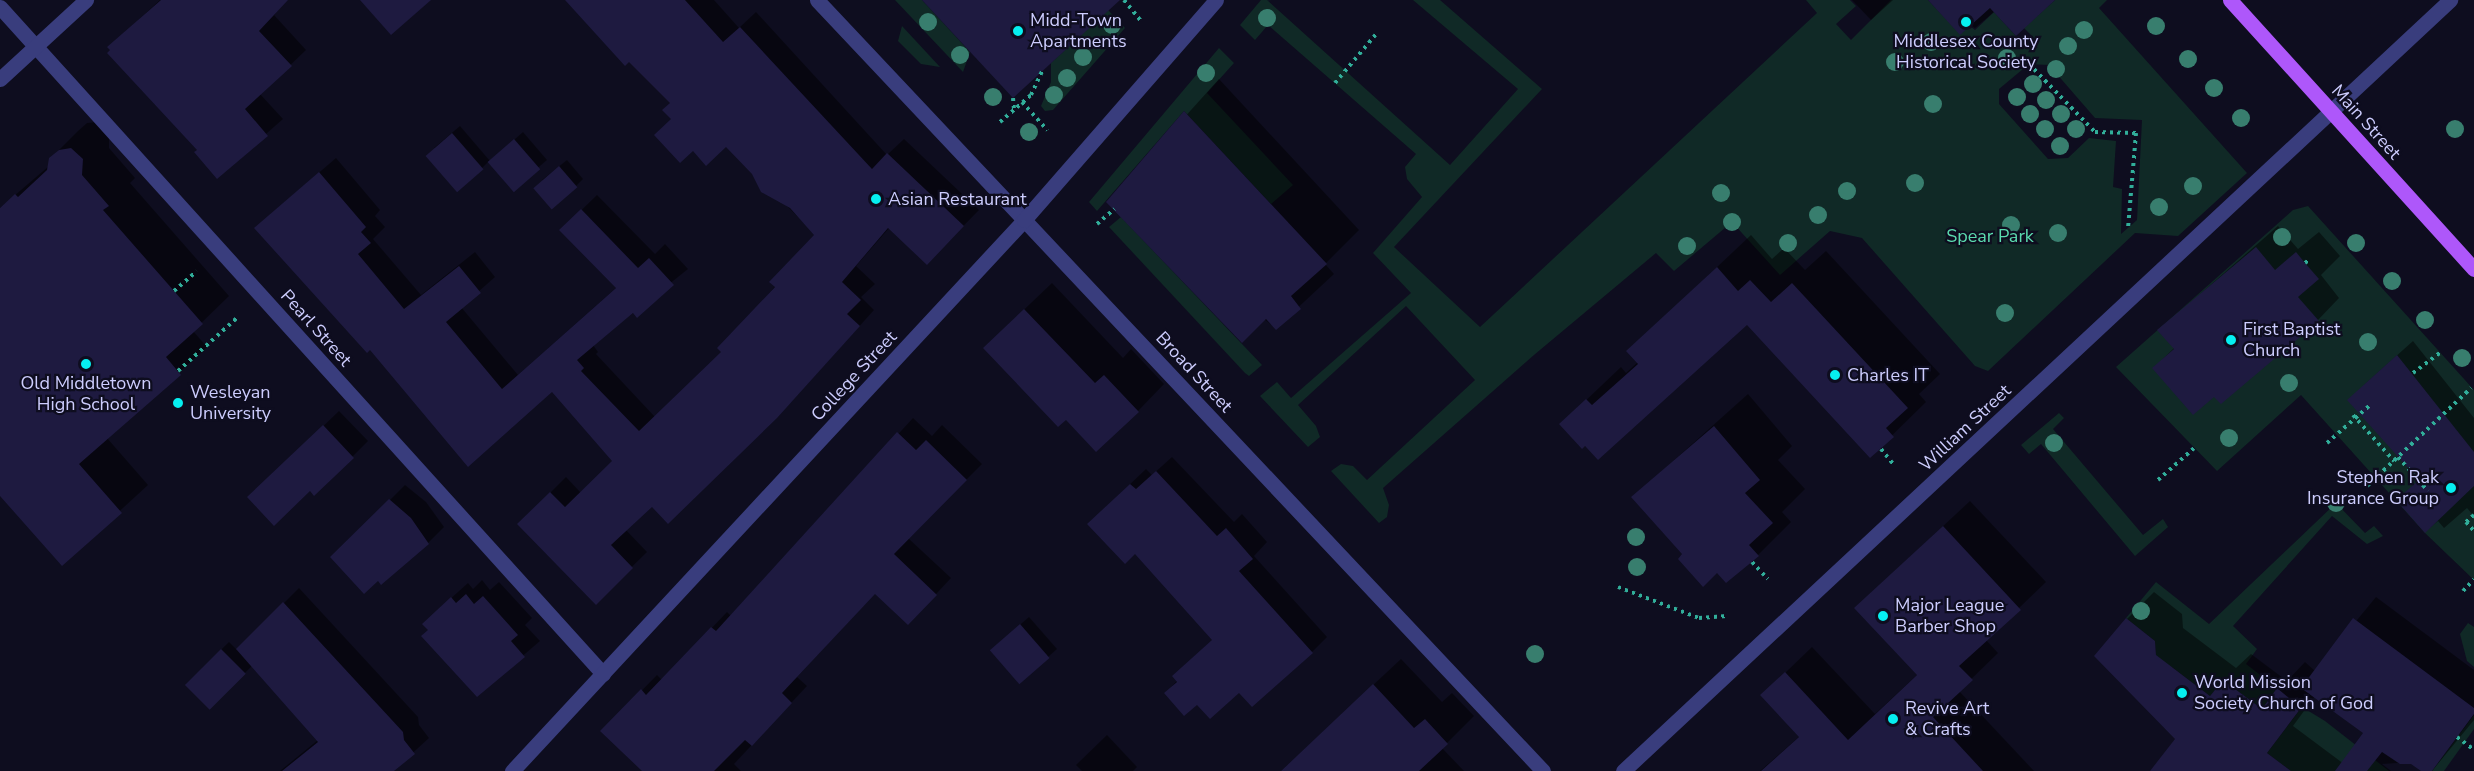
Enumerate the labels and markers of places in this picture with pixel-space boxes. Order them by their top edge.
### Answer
place label: Midd-Town Apartments [1030,10,1127,52]
marker: Middlesex County Historical Society [1959,15,1973,29]
marker: Midd-Town Apartments [1011,24,1025,38]
place label: Middlesex County Historical Society [1893,31,2039,74]
place label: Asian Restaurant [888,188,1027,210]
marker: Asian Restaurant [869,192,883,206]
place label: First Baptist Church [2243,319,2340,362]
marker: First Baptist Church [2224,333,2238,347]
marker: Old Middletown High School [79,357,93,371]
place label: Charles IT [1847,364,1929,386]
marker: Charles IT [1828,368,1842,382]
place label: Old Middletown High School [21,373,151,416]
place label: Wesleyan University [190,382,271,424]
marker: Wesleyan University [171,396,185,410]
place label: Stephen Rak Insurance Group [2307,467,2439,510]
marker: Stephen Rak Insurance Group [2444,481,2458,495]
place label: Major League Barber Shop [1895,595,2004,638]
marker: Major League Barber Shop [1876,609,1890,623]
place label: World Mission Society Church of God [2194,672,2374,714]
marker: World Mission Society Church of God [2175,686,2189,700]
place label: Revive Art & Crafts [1905,698,1989,740]
marker: Revive Art & Crafts [1886,712,1900,726]

